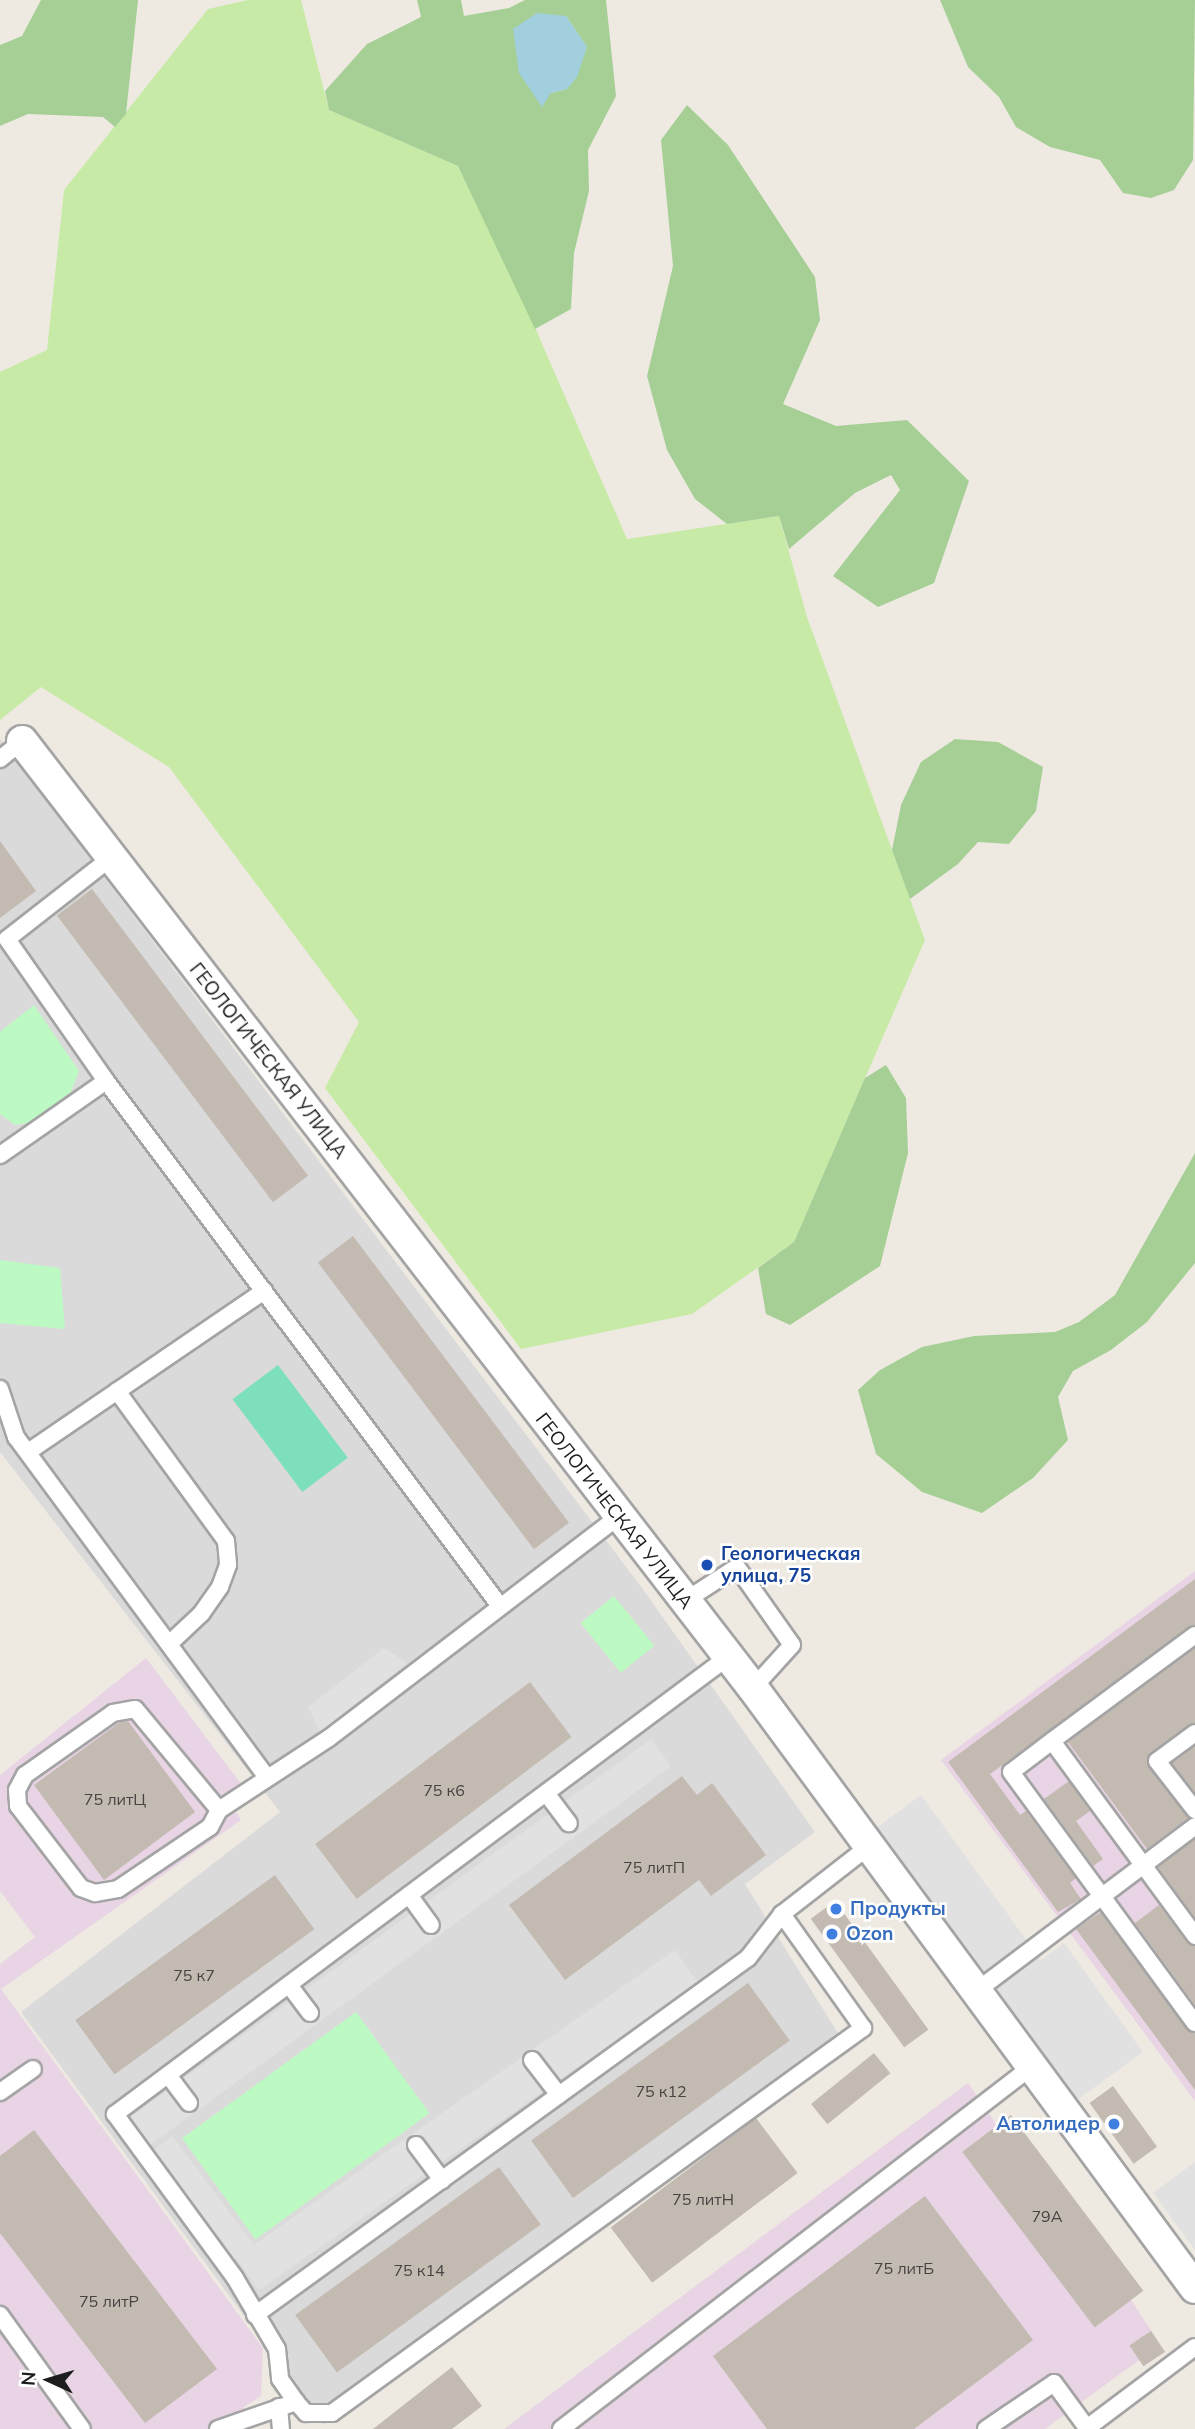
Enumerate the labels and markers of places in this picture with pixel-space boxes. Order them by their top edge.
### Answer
place label: Геологическая улица, 75 [721,1543,861,1587]
marker: Геологическая улица, 75 [699,1557,715,1573]
place label: Продукты [850,1898,946,1920]
marker: Продукты [828,1901,844,1917]
place label: Ozon [846,1923,893,1945]
marker: Ozon [824,1926,840,1942]
place label: Автолидер [996,2113,1100,2135]
marker: Автолидер [1106,2116,1122,2132]

